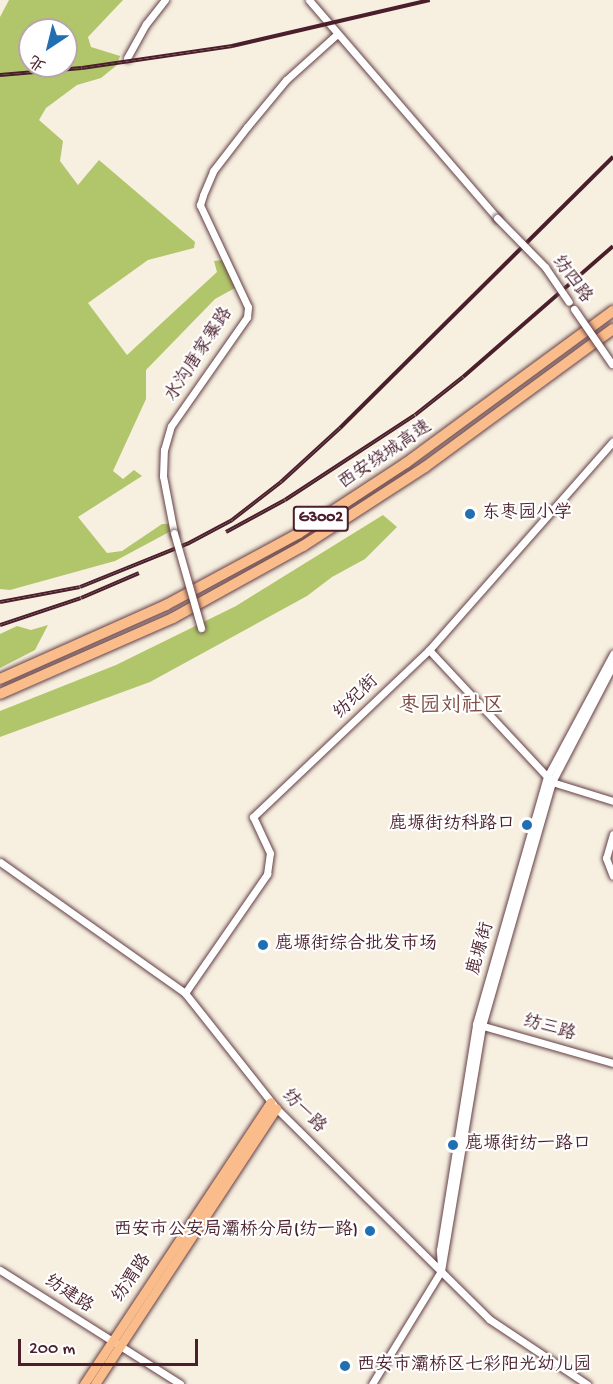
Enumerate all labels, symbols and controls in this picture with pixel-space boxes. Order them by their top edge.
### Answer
north arrow [18,18,78,78]
text: 北 [27,49,51,74]
street label: 纺四路 [546,252,596,308]
street label: 水沟唐家寨路 [162,304,238,406]
street label: 西安绕城高速 [335,417,437,495]
place label: 东枣园小学 [482,503,572,525]
road number: G3002 [292,506,350,532]
marker: 东枣园小学 [463,507,477,521]
street label: 纺纪街 [330,671,384,725]
district label: 枣园刘社区 [399,695,503,721]
place label: 鹿塬街纺科路口 [389,814,515,836]
marker: 鹿塬街纺科路口 [520,818,534,832]
street label: 鹿塬街 [464,920,500,978]
place label: 鹿塬街综合批发市场 [275,934,437,956]
marker: 鹿塬街综合批发市场 [256,938,270,952]
street label: 纺三路 [520,1011,578,1047]
street label: 纺一路 [276,1085,330,1139]
place label: 鹿塬街纺一路口 [465,1134,591,1156]
marker: 鹿塬街纺一路口 [446,1138,460,1152]
place label: 西安市公安局灞桥分局(纺一路) [114,1220,358,1242]
marker: 西安市公安局灞桥分局(纺一路) [363,1224,377,1238]
street label: 纺渭路 [109,1251,157,1307]
street label: 纺建路 [39,1271,97,1319]
scale bar [21,1327,201,1365]
text: 200 m [29,1339,75,1360]
place label: 西安市灞桥区七彩阳光幼儿园 [357,1355,591,1377]
marker: 西安市灞桥区七彩阳光幼儿园 [338,1359,352,1373]

